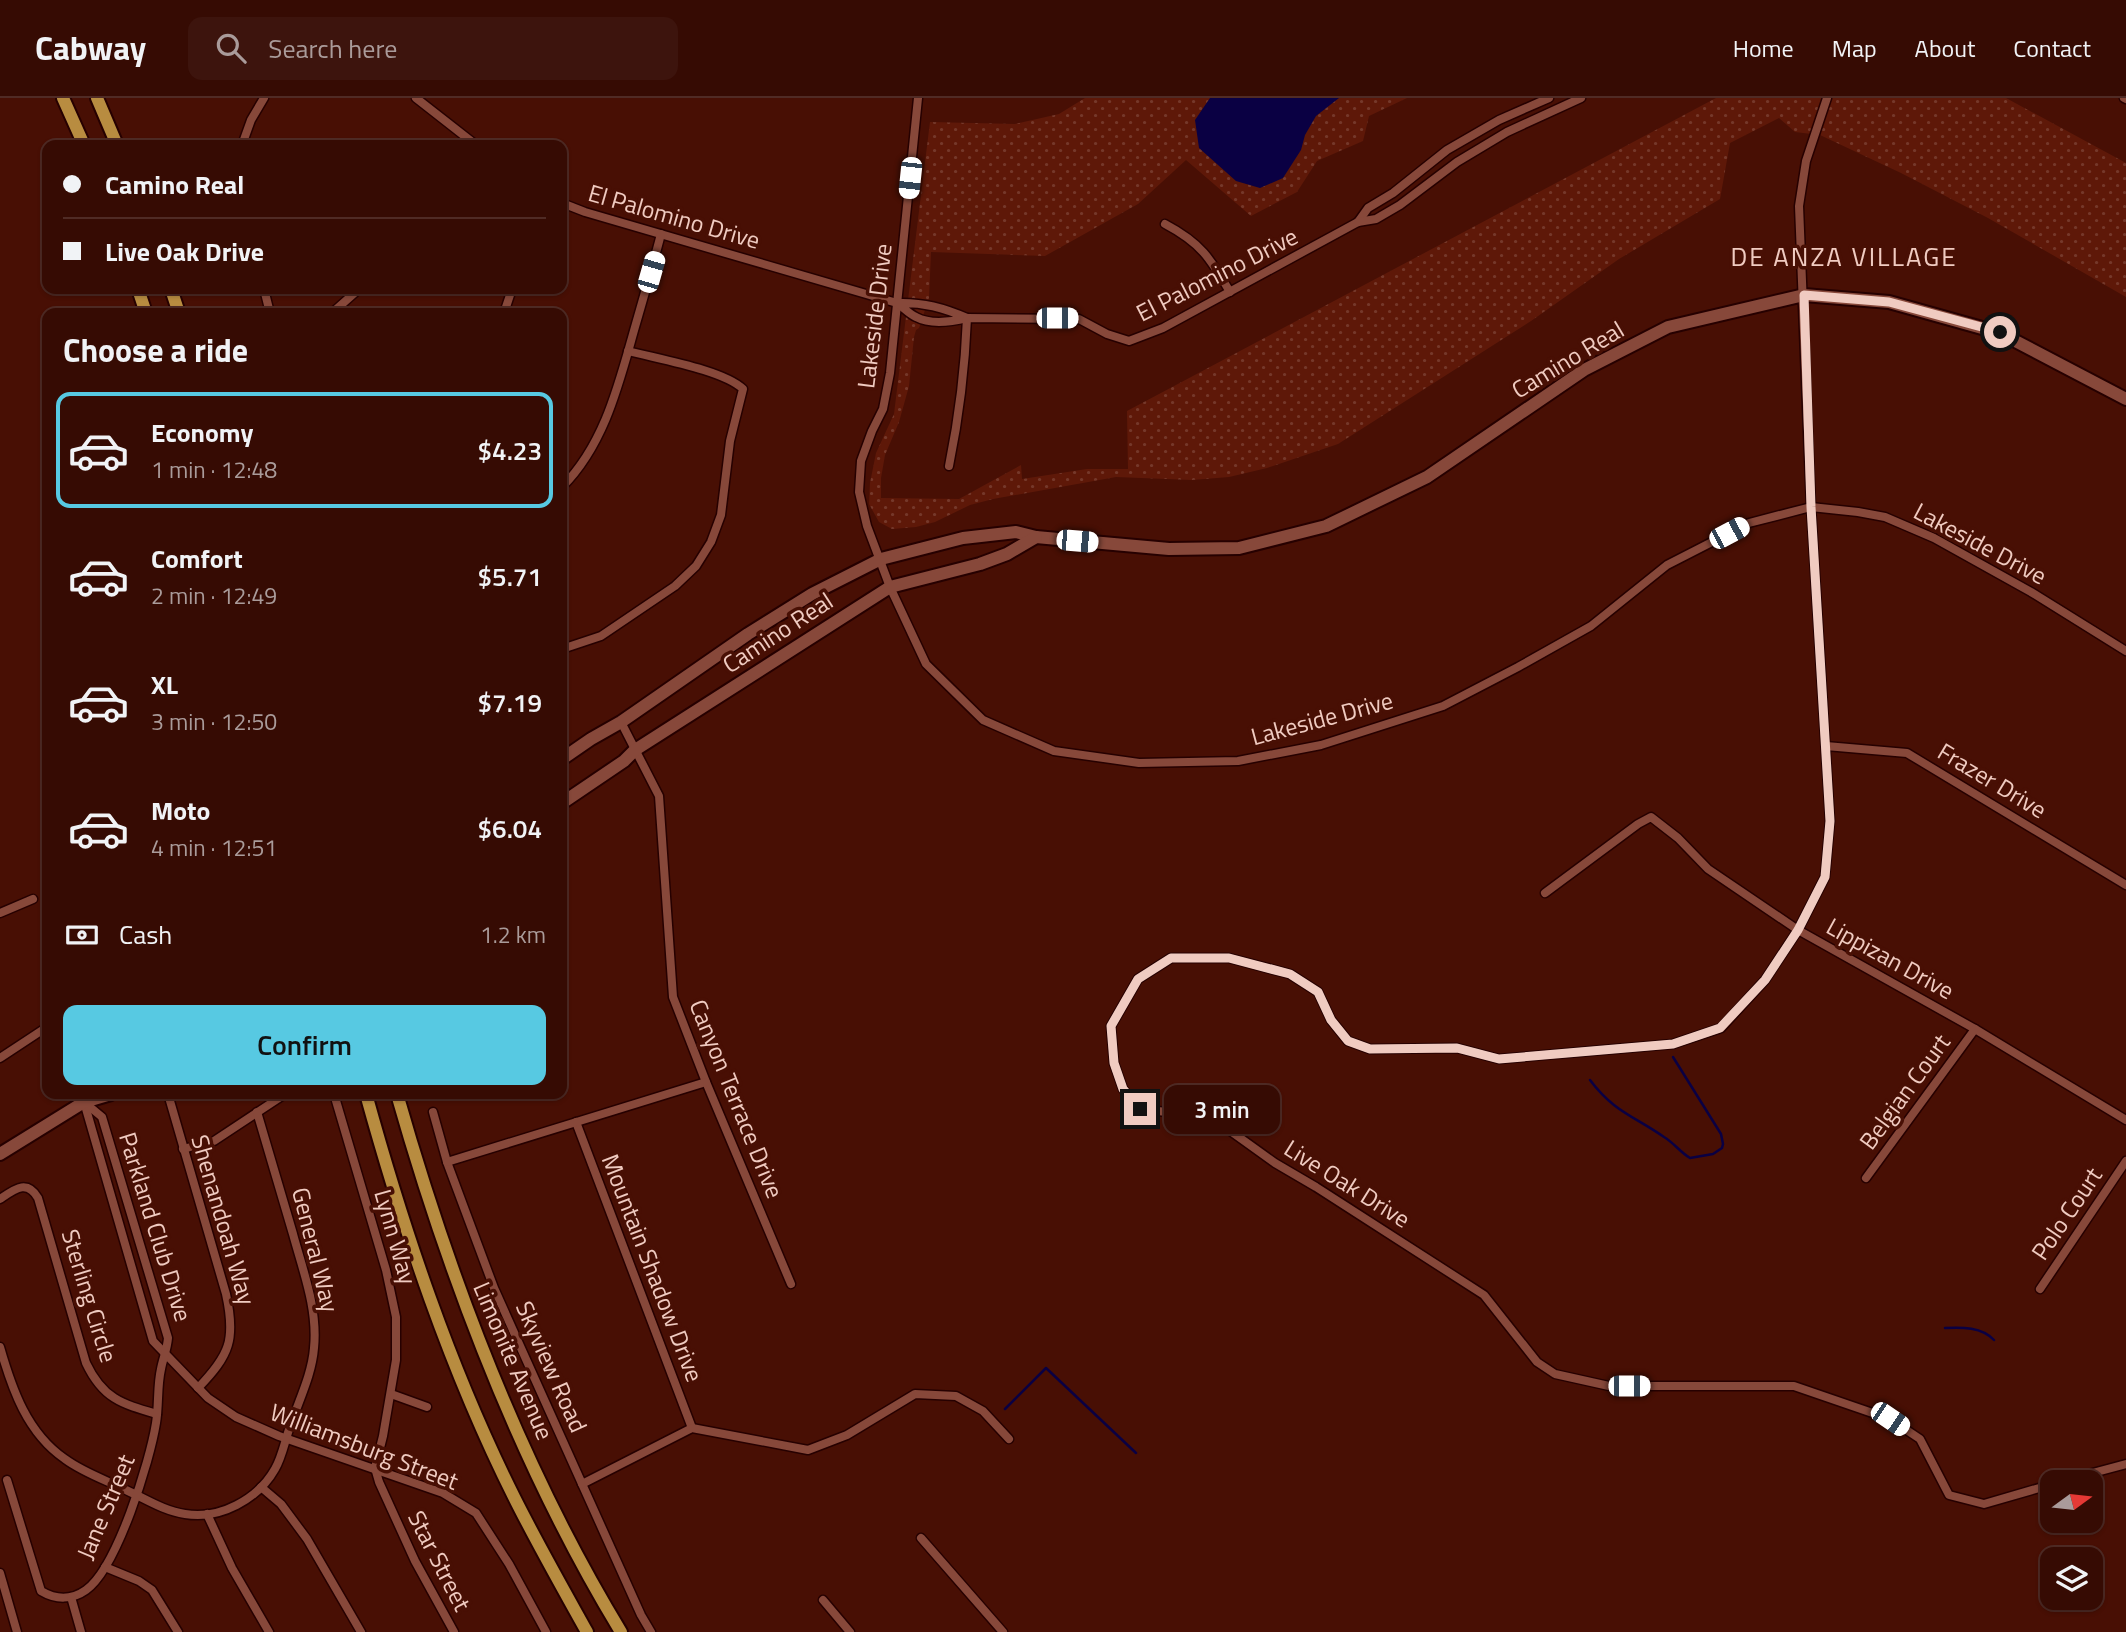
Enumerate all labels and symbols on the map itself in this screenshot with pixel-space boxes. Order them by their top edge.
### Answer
car [898,156,923,200]
street label: El Palomino Drive [584,174,764,258]
street label: El Palomino Drive [1129,218,1304,330]
district label: DE ANZA VILLAGE [1730,237,1958,276]
street label: Lakeside Drive [847,241,901,390]
car [636,249,667,295]
car [1037,308,1079,329]
street label: Camino Real [1504,311,1631,407]
route start [1984,316,2016,348]
street label: Lakeside Drive [1908,493,2053,593]
car [1706,514,1753,552]
car [1056,529,1099,553]
street label: Camino Real [715,583,840,681]
street label: Lakeside Drive [1247,682,1397,754]
street label: Frazer Drive [1931,733,2054,827]
street label: Lippizan Drive [1820,908,1961,1008]
street label: Canyon Terrace Drive [681,994,793,1203]
street label: Belgian Court [1850,1026,1959,1157]
callout: 3 min [1164,1084,1280,1134]
route end [1124,1093,1156,1125]
street label: Parkland Club Drive [110,1128,202,1326]
street label: Shenandoah Way [182,1130,266,1310]
street label: Live Oak Drive [1278,1130,1418,1236]
street label: Mountain Shadow Drive [593,1149,713,1387]
street label: Polo Court [2022,1159,2111,1267]
street label: General Way [283,1184,349,1316]
street label: Lynn Way [365,1185,427,1289]
street label: Sterling Circle [53,1225,127,1367]
street label: Limonite Avenue [464,1276,563,1445]
street label: Skyview Road [507,1295,597,1438]
car [1609,1376,1651,1397]
street label: Williamsburg Street [265,1394,464,1499]
car [1867,1399,1914,1439]
street label: Jane Street [67,1448,144,1565]
north arrow [2040,1470,2104,1533]
street label: Star Street [399,1504,481,1618]

